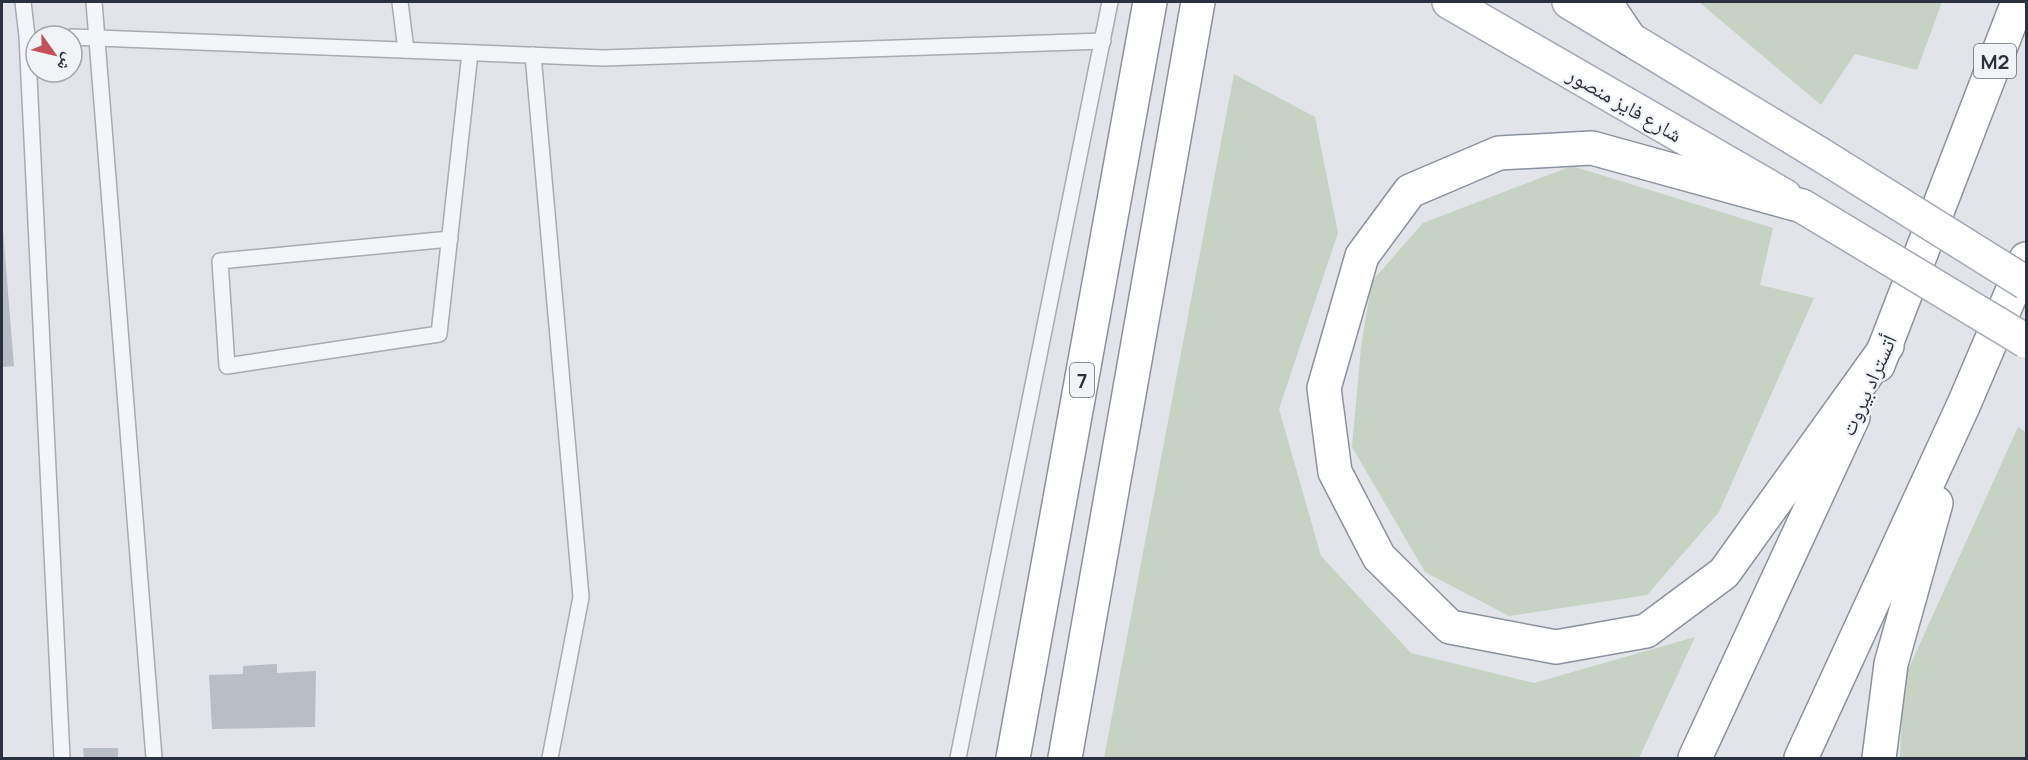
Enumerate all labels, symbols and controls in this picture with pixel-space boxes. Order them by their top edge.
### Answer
north arrow [24,24,84,84]
road number: M2 [1974,44,2016,78]
text: ش [53,49,80,76]
street label: شارع فايز منصور [1562,59,1687,148]
street label: أتستراد بيروت [1833,330,1903,440]
road number: 7 [1070,363,1094,397]

